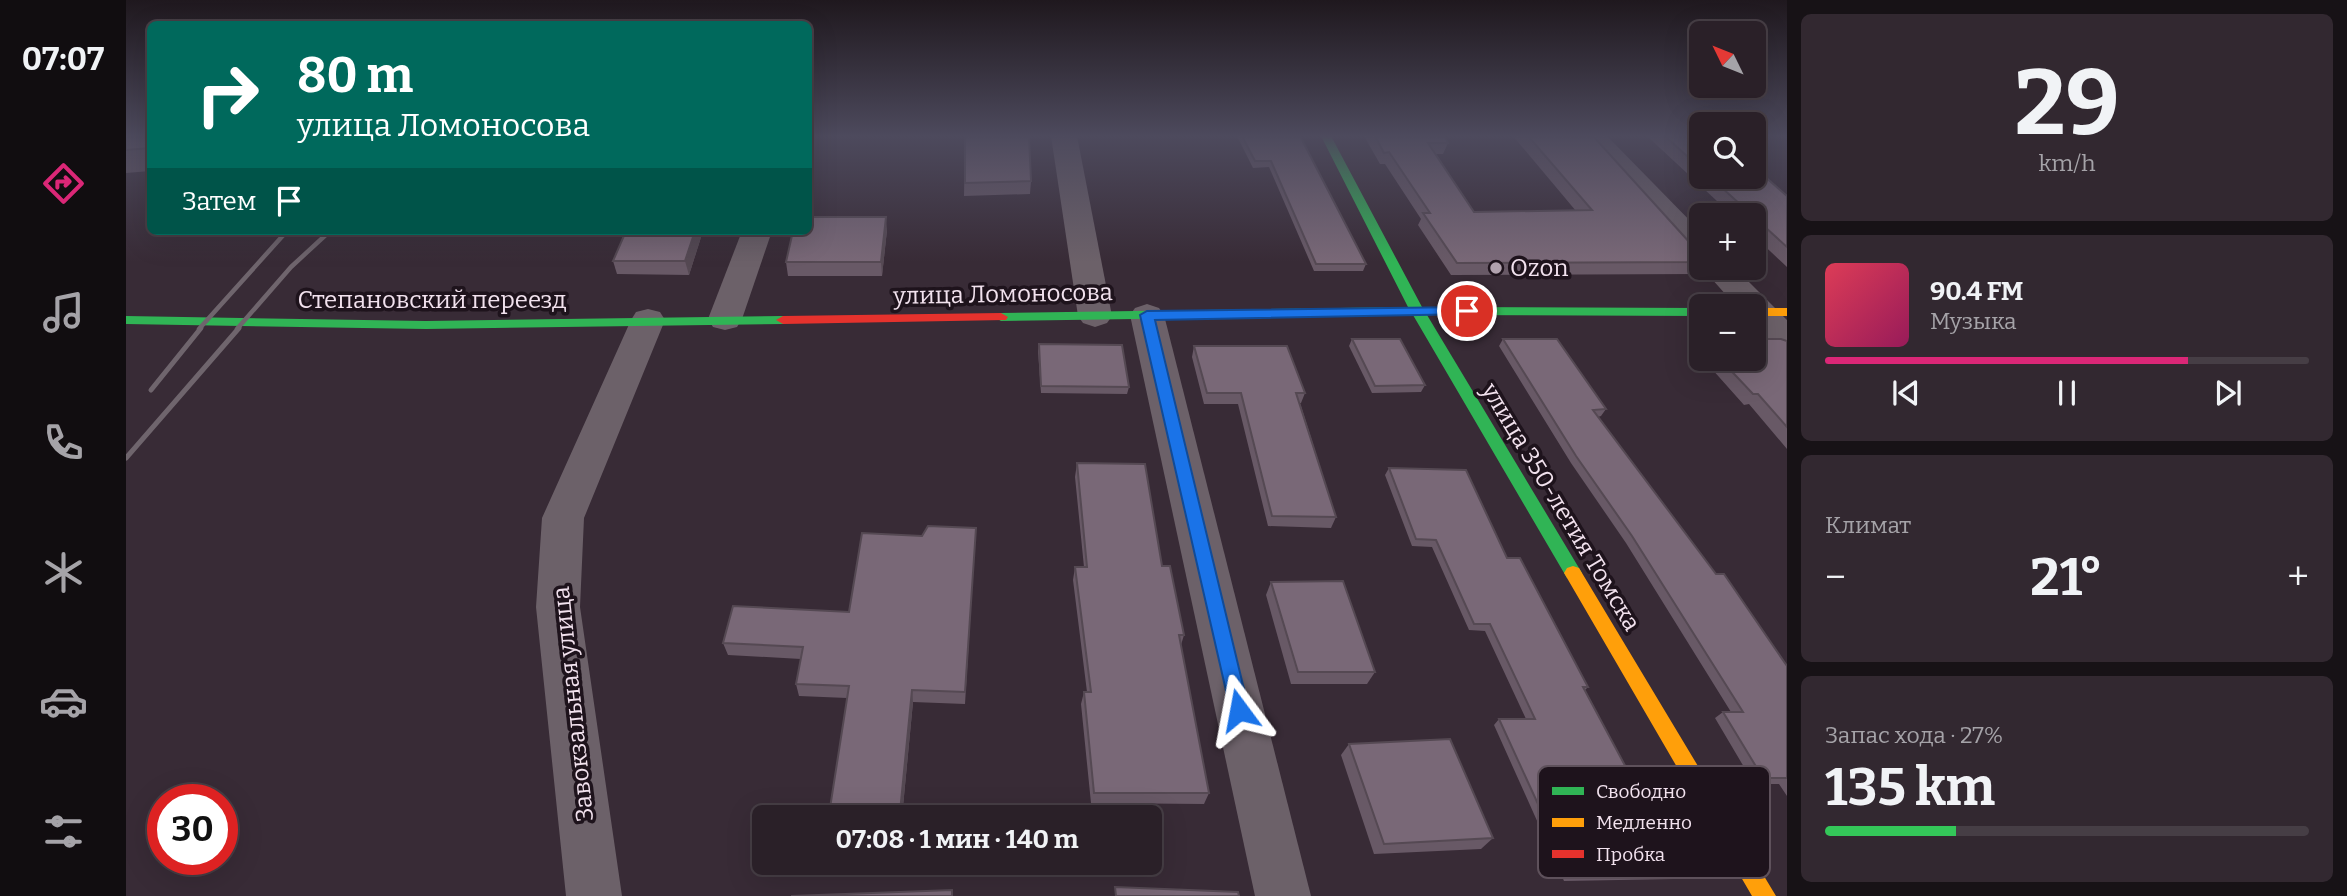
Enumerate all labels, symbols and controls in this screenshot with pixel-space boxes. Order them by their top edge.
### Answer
north arrow [1689,21,1766,98]
map controls [1689,21,1766,371]
text: 07:07 [22,40,104,78]
text: 80 m [297,46,413,105]
icon: right [182,49,273,140]
text: 29 [2014,49,2120,158]
text: улица Ломоносова [297,106,590,144]
button: search [1689,112,1766,189]
text: km/h [2039,149,2095,177]
icon: directions [39,159,88,208]
icon: arrive [270,182,308,220]
text: Затем [182,186,256,217]
button: + [1689,203,1766,280]
place label: Ozon [1510,254,1568,282]
marker: Ozon [1488,260,1504,276]
text: 90.4 FM [1930,276,2024,307]
street label: улица Ломоносова [892,278,1113,310]
pin [1437,281,1497,341]
street label: Степановский переезд [298,286,566,314]
icon: music [39,288,88,337]
icon: arrive [1448,292,1486,330]
button: − [1689,294,1766,371]
text: Музыка [1930,307,2017,335]
icon: previous [1887,374,1925,412]
icon: pause [2048,374,2086,412]
icon: next [2209,374,2247,412]
street label: улица 350-летия Томска [1475,377,1646,636]
icon: phone [39,418,88,467]
text: Климат [1825,511,1911,539]
text: 21° [2030,546,2103,609]
icon: climate [39,548,88,597]
text: − [1825,554,1846,600]
text: + [2287,554,2309,600]
street label: Завокзальная улица [547,585,599,823]
position arrow [1202,673,1276,747]
icon: car [39,677,88,726]
text: Запас хода · 27% [1825,721,2003,749]
text: 135 km [1825,756,1995,819]
legend [1538,766,1770,878]
text: Свободно [1596,780,1686,803]
speed limit sign: 30 [147,784,238,875]
icon: filters [39,807,88,856]
text: Медленно [1596,811,1692,834]
text: 07:08 · 1 мин · 140 m [835,824,1079,855]
text: Пробка [1596,843,1666,866]

